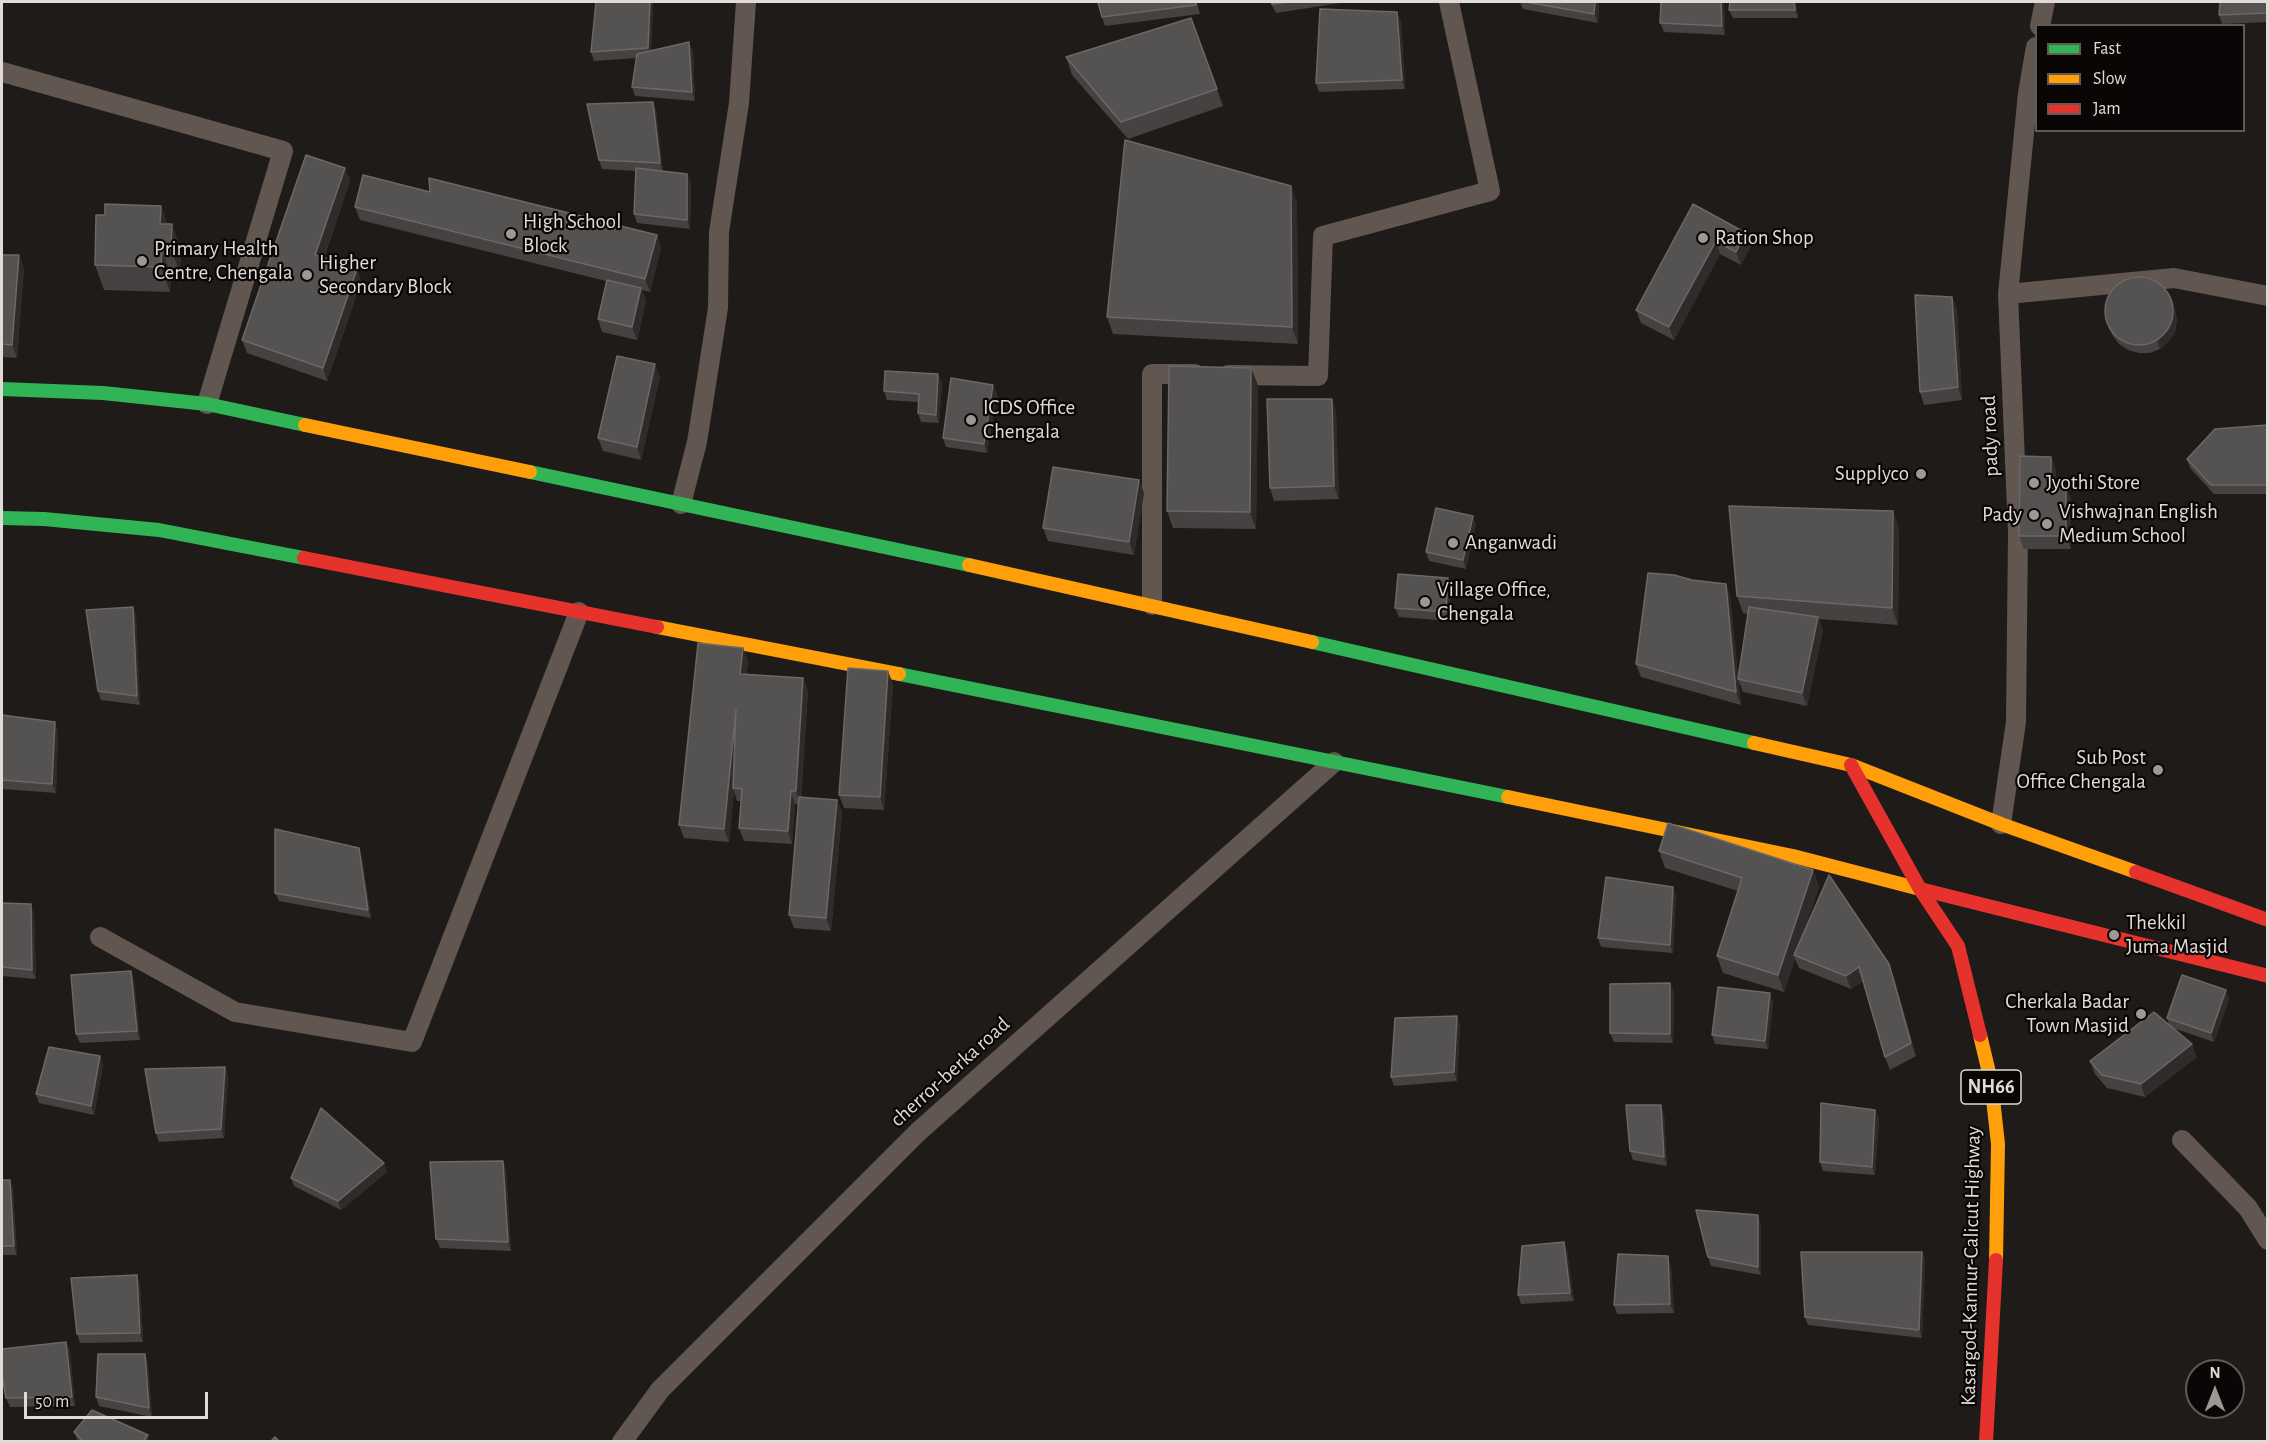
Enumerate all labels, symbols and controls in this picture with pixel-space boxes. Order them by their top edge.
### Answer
legend [2035,24,2245,132]
text: Fast [2093,40,2121,58]
text: Slow [2093,70,2126,88]
text: Jam [2093,100,2121,118]
place label: High School Block [523,209,621,259]
place label: Ration Shop [1715,225,1814,251]
marker: High School Block [504,227,518,241]
marker: Ration Shop [1696,231,1710,245]
place label: Primary Health Centre, Chengala [154,236,293,286]
place label: Higher Secondary Block [319,250,451,300]
marker: Primary Health Centre, Chengala [135,254,149,268]
marker: Higher Secondary Block [300,268,314,282]
place label: ICDS Office Chengala [983,395,1075,445]
street label: pady road [1976,395,2004,477]
marker: ICDS Office Chengala [964,413,978,427]
place label: Supplyco [1835,461,1909,487]
marker: Supplyco [1914,467,1928,481]
place label: Jyothi Store [2046,470,2140,496]
marker: Jyothi Store [2027,476,2041,490]
place label: Vishwajnan English Medium School [2059,499,2218,549]
place label: Pady [1982,502,2022,528]
marker: Pady [2027,508,2041,522]
marker: Vishwajnan English Medium School [2040,517,2054,531]
place label: Anganwadi [1465,530,1557,556]
marker: Anganwadi [1446,536,1460,550]
place label: Village Office, Chengala [1437,577,1551,627]
marker: Village Office, Chengala [1418,595,1432,609]
place label: Sub Post Office Chengala [2017,745,2146,795]
marker: Sub Post Office Chengala [2151,763,2165,777]
place label: Thekkil Juma Masjid [2126,910,2228,960]
marker: Thekkil Juma Masjid [2107,928,2121,942]
place label: Cherkala Badar Town Masjid [2005,989,2129,1039]
marker: Cherkala Badar Town Masjid [2134,1007,2148,1021]
street label: cherror-berka road [885,1012,1015,1132]
road number: NH66 [1961,1070,2021,1104]
street label: Kasargod-Kannur-Calicut Highway [1956,1126,1986,1406]
north arrow [2185,1359,2245,1419]
text: N [2209,1365,2221,1381]
scale bar [27,1380,212,1418]
text: 50 m [35,1393,69,1411]

